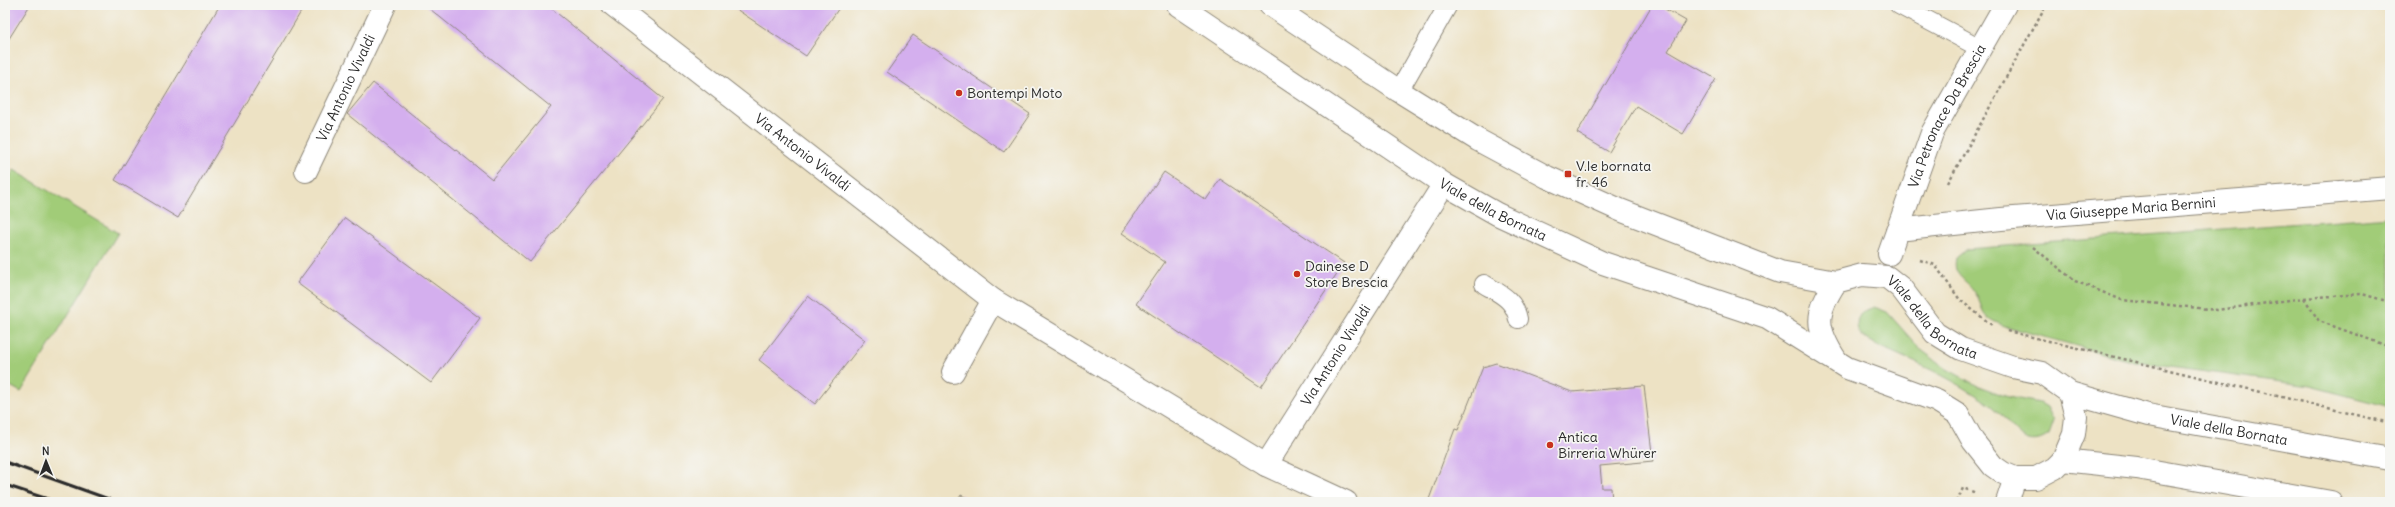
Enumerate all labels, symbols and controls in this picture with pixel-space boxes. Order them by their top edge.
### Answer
street label: Via Antonio Vivaldi [312,31,379,144]
street label: Via Petronace Da Brescia [1904,41,1990,190]
place label: Bontempi Moto [967,84,1063,102]
marker: Bontempi Moto [954,88,964,98]
street label: Via Antonio Vivaldi [751,109,854,195]
place label: V.le bornata fr. 46 [1576,157,1651,191]
marker: V.le bornata fr. 46 [1563,169,1573,179]
street label: Viale della Bornata [1436,174,1550,245]
street label: Via Giuseppe Maria Bernini [2046,193,2216,224]
place label: Dainese D Store Brescia [1305,257,1388,291]
marker: Dainese D Store Brescia [1292,269,1302,279]
street label: Viale della Bornata [1884,272,1980,363]
street label: Via Antonio Vivaldi [1297,301,1374,409]
street label: Viale della Bornata [2169,410,2289,449]
place label: Antica Birreria Whürer [1558,428,1657,462]
marker: Antica Birreria Whürer [1545,440,1555,450]
north arrow [26,441,66,481]
text: N [42,444,50,458]

